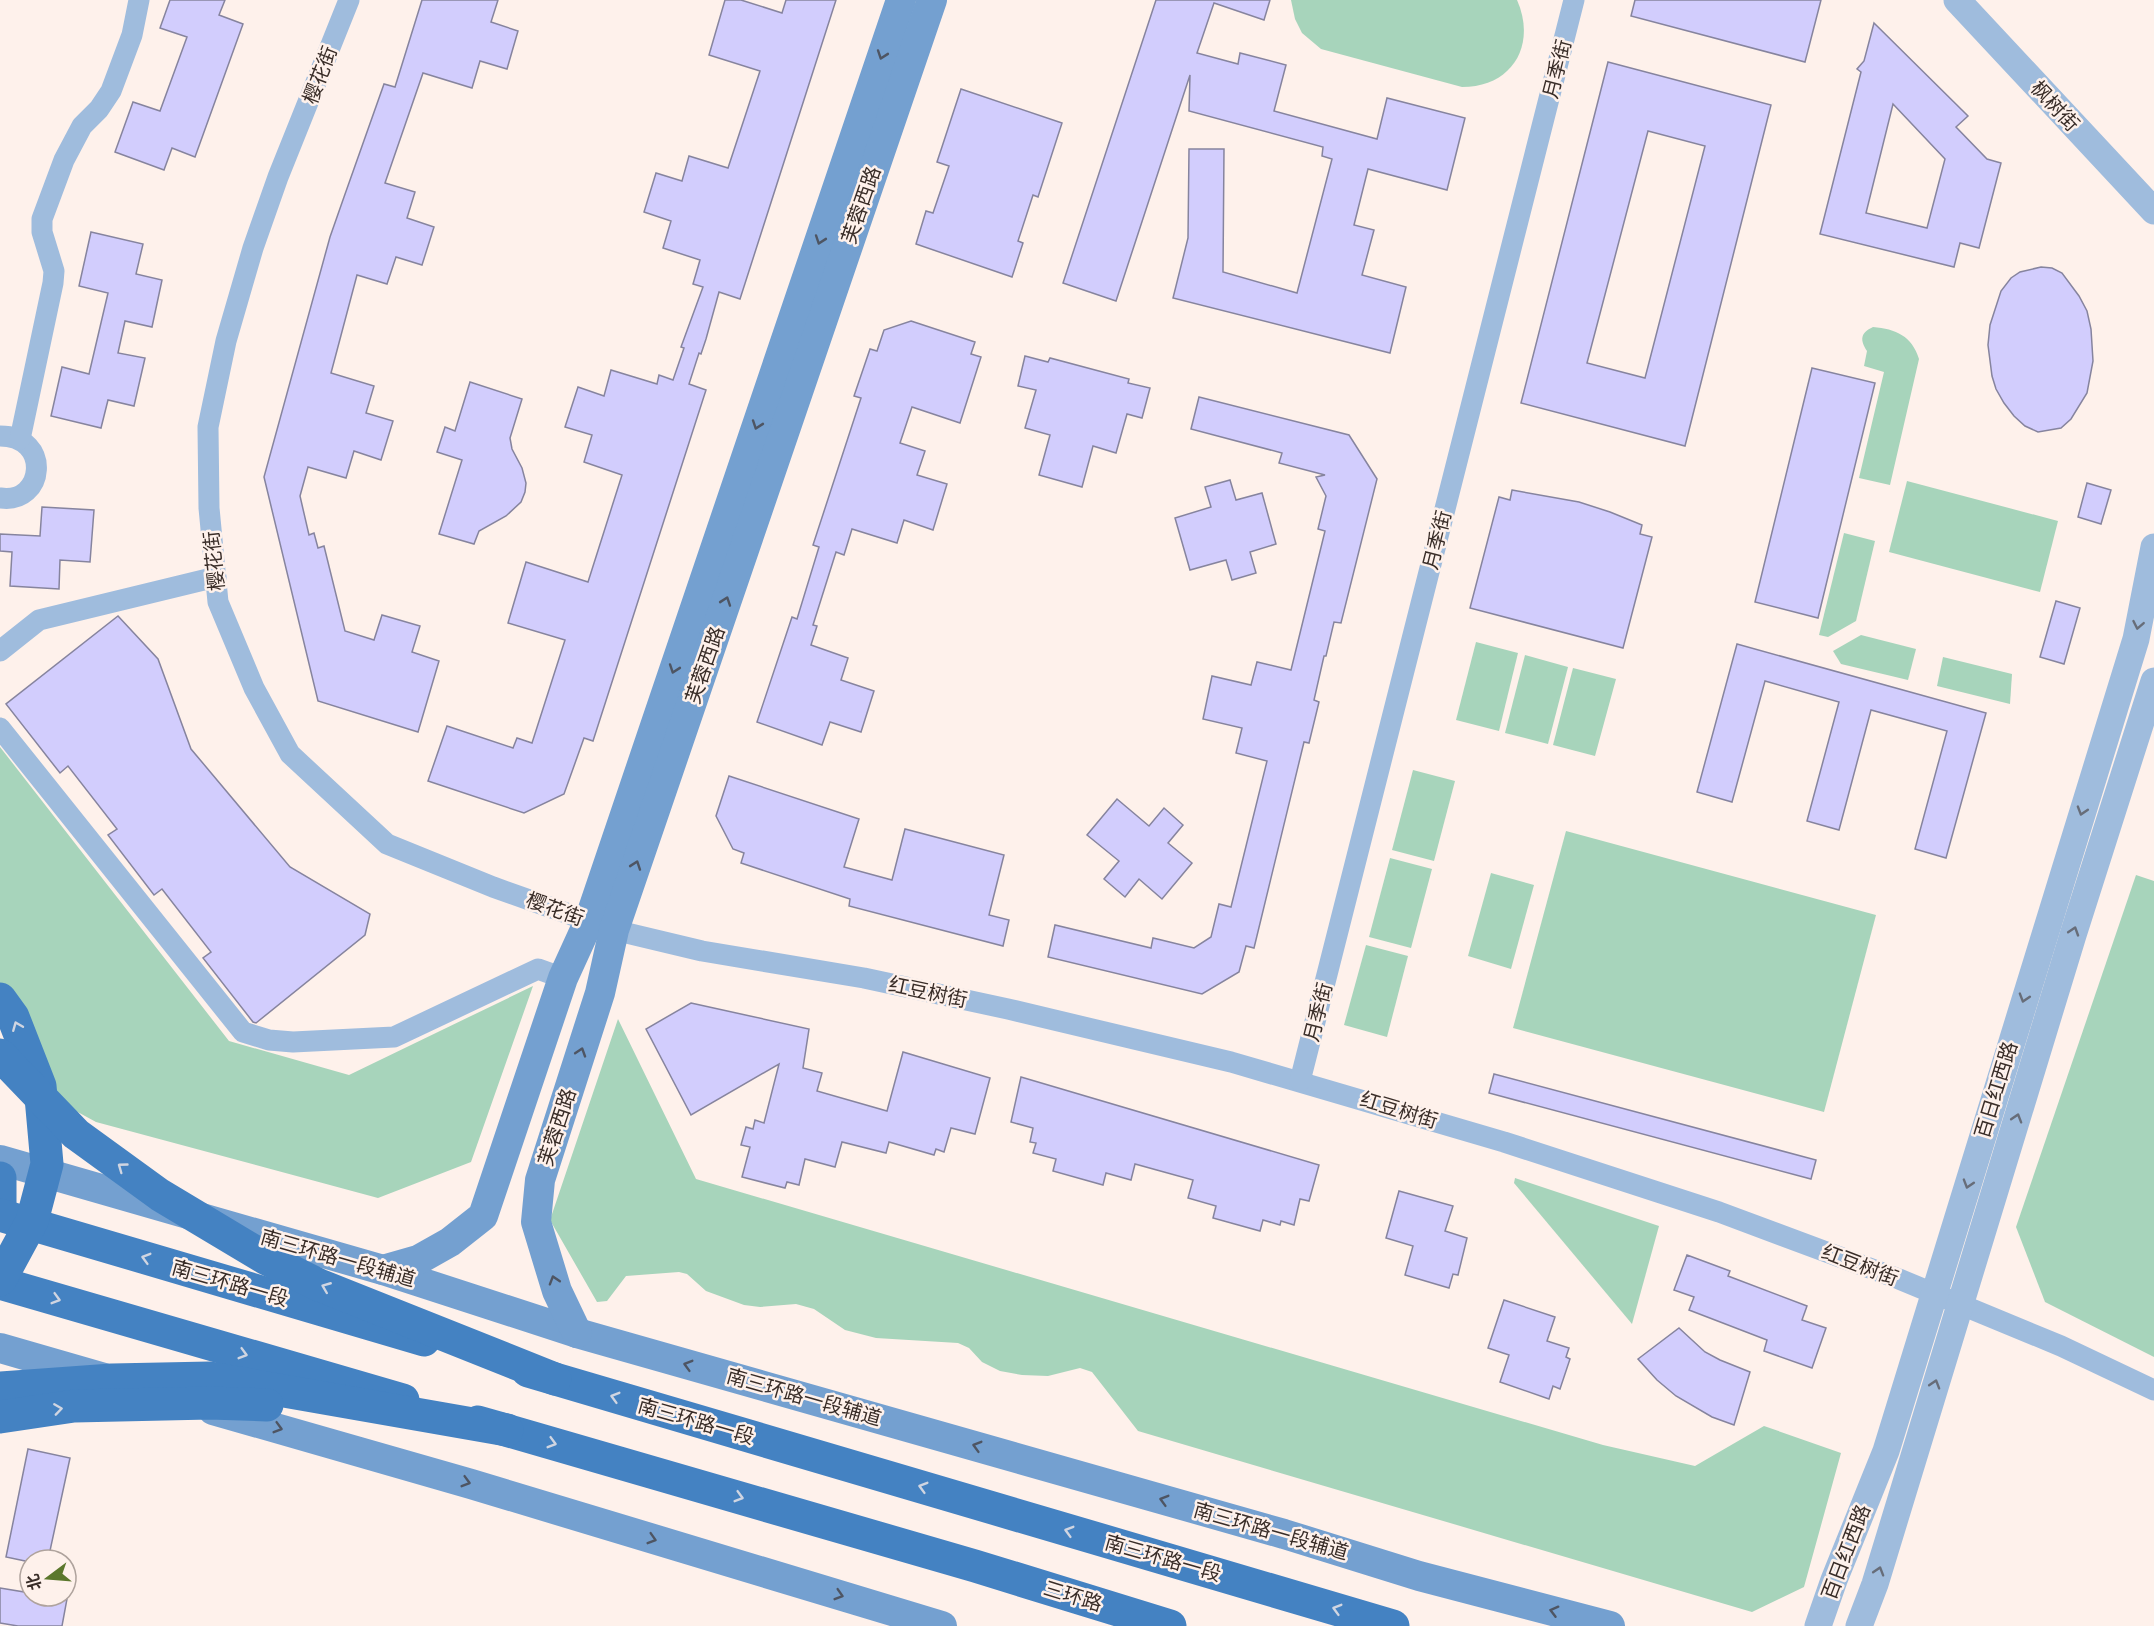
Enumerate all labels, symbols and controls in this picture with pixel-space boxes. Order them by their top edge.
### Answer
street label: 月季街 [1538,37,1576,101]
street label: 樱花街 [298,43,342,107]
one-way arrow [877,49,889,60]
street label: 枫树街 [2026,76,2084,136]
street label: 芙蓉西路 [837,163,885,247]
one-way arrow [814,234,827,245]
one-way arrow [752,419,764,430]
street label: 月季街 [1418,508,1456,572]
street label: 樱花街 [199,530,229,592]
one-way arrow [719,596,732,607]
one-way arrow [2132,619,2145,629]
street label: 芙蓉西路 [681,623,729,707]
one-way arrow [669,663,682,674]
one-way arrow [2077,805,2089,816]
one-way arrow [629,860,642,871]
street label: 樱花街 [523,887,587,931]
one-way arrow [2067,926,2079,937]
street label: 红豆树街 [886,972,970,1012]
street label: 月季街 [1299,980,1337,1044]
one-way arrow [2019,992,2031,1003]
one-way arrow [11,1021,24,1032]
street label: 百日红西路 [1970,1039,2022,1141]
one-way arrow [574,1047,586,1058]
street label: 芙蓉西路 [533,1085,581,1169]
street label: 红豆树街 [1357,1087,1441,1133]
one-way arrow [2010,1113,2022,1124]
one-way arrow [117,1163,128,1174]
one-way arrow [1963,1178,1975,1189]
street label: 南三环路一段辅道 [258,1224,418,1292]
street label: 红豆树街 [1818,1239,1902,1291]
one-way arrow [141,1253,152,1265]
street label: 南三环路一段 [169,1255,291,1311]
one-way arrow [549,1275,561,1286]
one-way arrow [321,1282,332,1294]
one-way arrow [50,1292,61,1304]
one-way arrow [238,1346,248,1359]
one-way arrow [683,1360,694,1372]
street label: 南三环路一段辅道 [724,1363,884,1431]
one-way arrow [1928,1379,1941,1390]
one-way arrow [610,1392,621,1404]
street label: 南三环路一段 [635,1393,757,1449]
one-way arrow [53,1403,62,1415]
one-way arrow [273,1421,283,1434]
one-way arrow [546,1436,557,1448]
one-way arrow [972,1441,982,1454]
one-way arrow [460,1475,470,1488]
one-way arrow [918,1482,928,1494]
one-way arrow [733,1490,744,1502]
one-way arrow [1159,1495,1170,1507]
street label: 南三环路一段辅道 [1191,1497,1351,1565]
street label: 百日红西路 [1817,1501,1875,1603]
one-way arrow [1064,1526,1075,1538]
street label: 南三环路一段 [1102,1530,1224,1586]
one-way arrow [646,1532,657,1544]
north arrow [18,1548,78,1608]
one-way arrow [1871,1566,1884,1577]
text: 北 [23,1572,45,1592]
street label: 三环路 [1041,1576,1105,1616]
one-way arrow [833,1588,844,1600]
one-way arrow [1332,1604,1343,1616]
one-way arrow [1549,1606,1559,1619]

